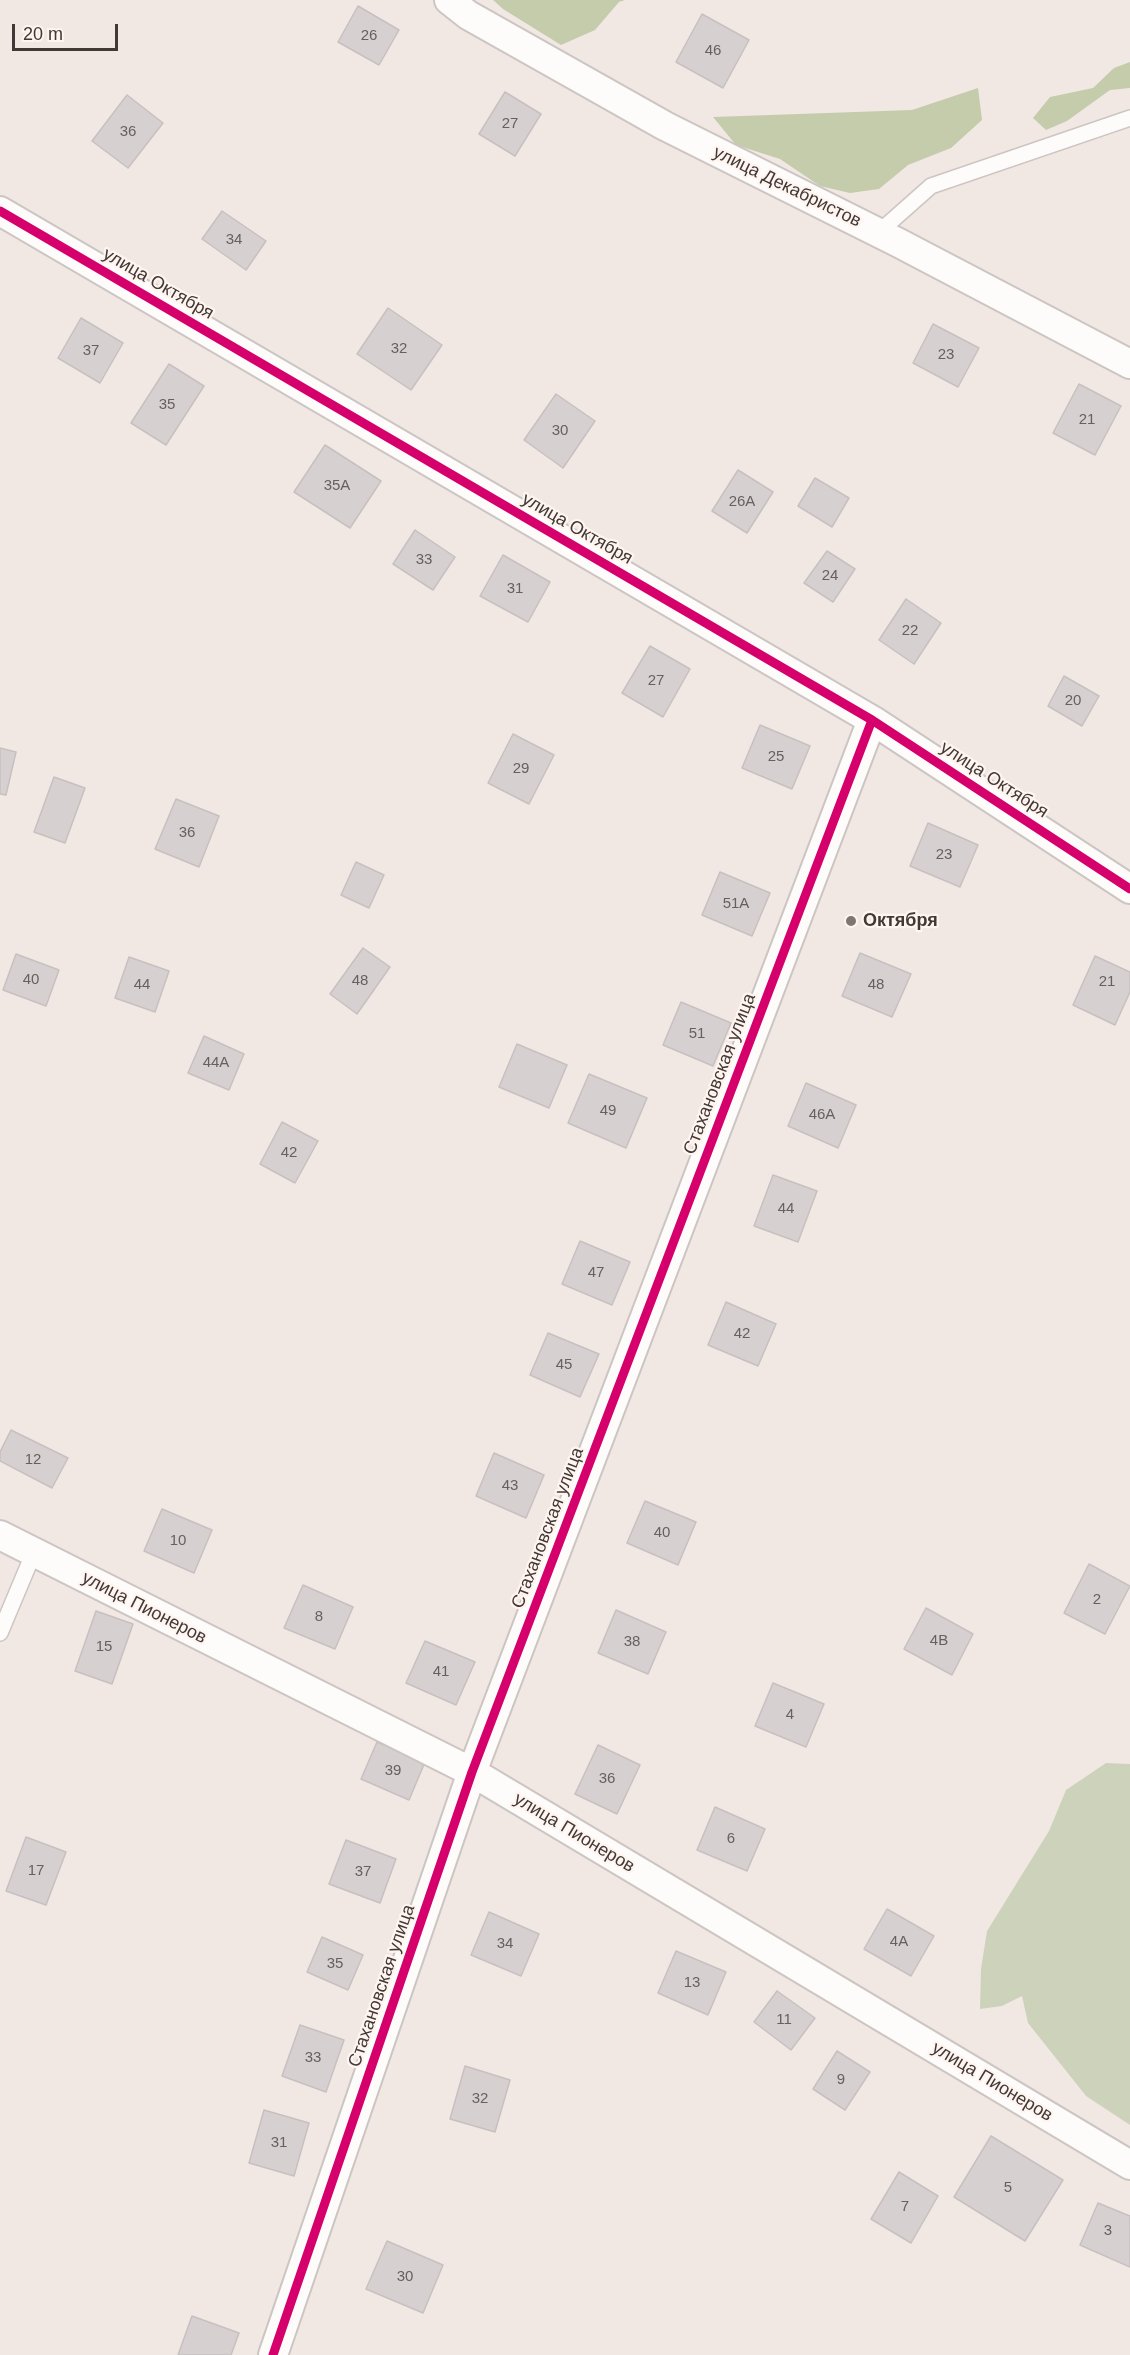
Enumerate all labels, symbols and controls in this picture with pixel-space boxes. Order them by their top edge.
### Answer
scale bar [15,12,122,50]
text: 20 m [23,24,63,44]
house number: 26 [361,27,377,45]
house number: 46 [705,42,721,60]
house number: 27 [502,115,518,133]
house number: 36 [120,123,136,141]
street label: улица Декабристов [709,142,865,232]
house number: 34 [226,231,242,249]
street label: улица Октября [99,244,217,324]
house number: 32 [391,340,407,358]
house number: 37 [83,342,99,360]
house number: 23 [938,346,954,364]
house number: 35 [159,396,175,414]
house number: 21 [1079,411,1095,429]
house number: 30 [552,422,568,440]
house number: 35А [324,477,350,495]
street label: улица Октября [518,489,636,569]
house number: 26А [729,493,755,511]
house number: 33 [416,551,432,569]
house number: 24 [822,567,838,585]
house number: 31 [507,580,523,598]
house number: 22 [902,622,918,640]
house number: 27 [648,672,664,690]
house number: 20 [1065,692,1081,710]
street label: улица Октября [936,737,1052,823]
house number: 25 [768,748,784,766]
house number: 29 [513,760,529,778]
house number: 36 [179,824,195,842]
house number: 23 [936,846,952,864]
house number: 51А [723,895,749,913]
place label: Октября [863,910,938,932]
marker: Октября [844,914,858,928]
house number: 40 [23,971,39,989]
house number: 48 [352,972,368,990]
house number: 21 [1099,973,1115,991]
house number: 44 [134,976,150,994]
house number: 48 [868,976,884,994]
street label: Стахановская улица [679,990,761,1158]
house number: 51 [689,1025,705,1043]
house number: 44А [203,1054,229,1072]
house number: 49 [600,1102,616,1120]
house number: 46А [809,1106,835,1124]
house number: 42 [281,1144,297,1162]
house number: 44 [778,1200,794,1218]
house number: 47 [588,1264,604,1282]
house number: 42 [734,1325,750,1343]
house number: 45 [556,1356,572,1374]
street label: Стахановская улица [507,1444,589,1612]
house number: 12 [25,1451,41,1469]
house number: 43 [502,1477,518,1495]
house number: 40 [654,1524,670,1542]
house number: 10 [170,1532,186,1550]
street label: улица Пионеров [78,1567,210,1649]
house number: 2 [1093,1591,1101,1609]
house number: 8 [315,1608,323,1626]
house number: 4В [930,1632,948,1650]
house number: 38 [624,1633,640,1651]
house number: 15 [96,1638,112,1656]
house number: 41 [433,1663,449,1681]
house number: 4 [786,1706,794,1724]
house number: 39 [385,1762,401,1780]
house number: 36 [599,1770,615,1788]
street label: улица Пионеров [510,1788,638,1878]
house number: 6 [727,1830,735,1848]
house number: 17 [28,1862,44,1880]
house number: 37 [355,1863,371,1881]
street label: Стахановская улица [344,1902,420,2070]
house number: 4А [890,1933,908,1951]
house number: 34 [497,1935,513,1953]
house number: 35 [327,1955,343,1973]
house number: 13 [684,1974,700,1992]
house number: 11 [776,2011,792,2029]
street label: улица Пионеров [928,2037,1056,2127]
house number: 33 [305,2049,321,2067]
house number: 9 [837,2071,845,2089]
house number: 32 [472,2090,488,2108]
house number: 31 [271,2134,287,2152]
house number: 5 [1004,2179,1012,2197]
house number: 7 [901,2198,909,2216]
house number: 3 [1104,2222,1112,2240]
house number: 30 [397,2268,413,2286]

